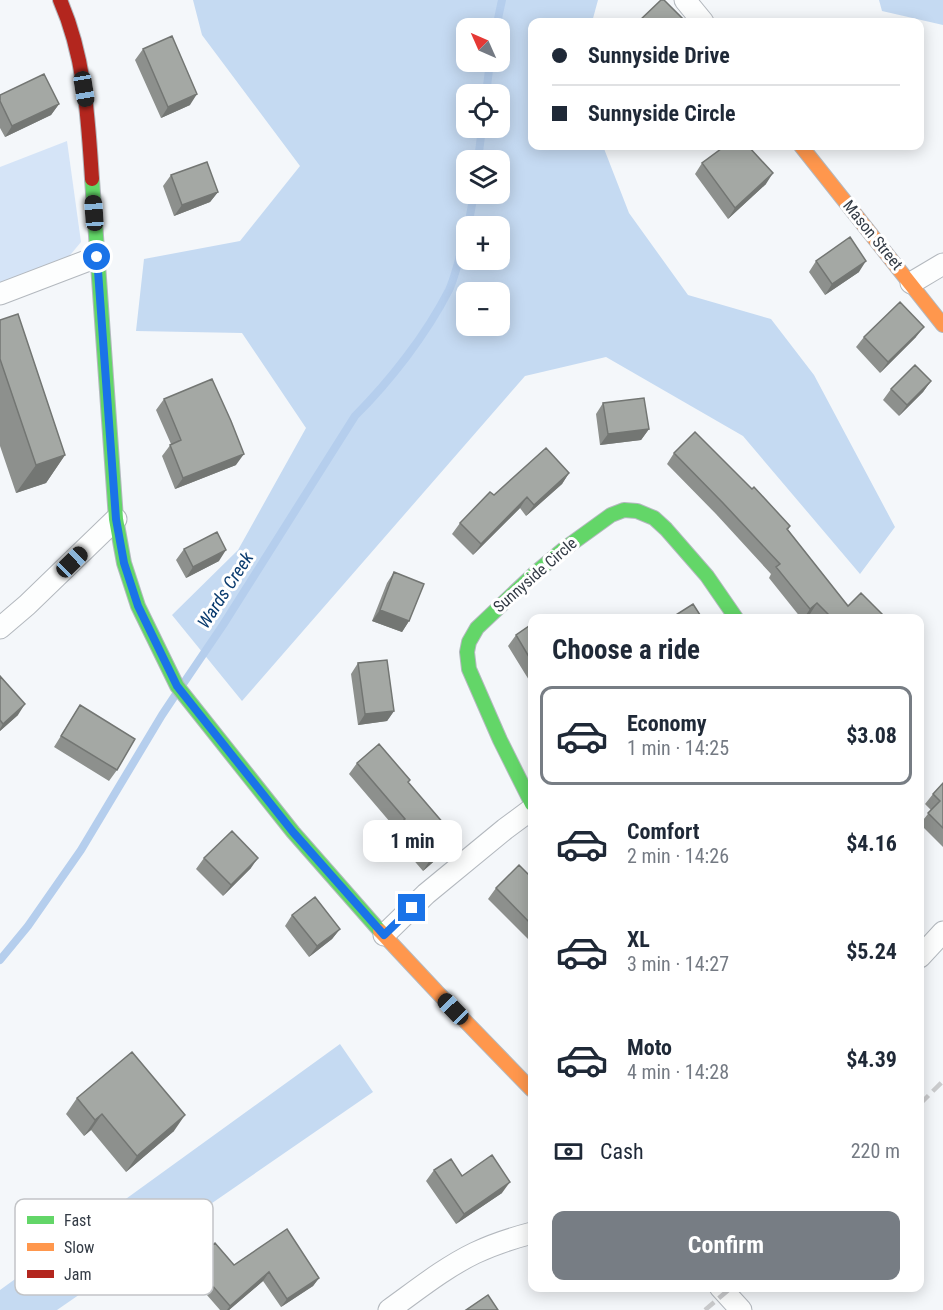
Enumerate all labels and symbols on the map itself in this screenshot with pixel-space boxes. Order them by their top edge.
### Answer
north arrow [456,18,510,72]
car [72,70,96,108]
car [84,194,104,232]
street label: Mason Street [839,196,907,274]
route start [83,243,110,270]
street label: Sunnyside Circle [489,534,581,616]
car [53,543,91,581]
water label: Wards Creek [193,547,258,632]
callout: 1 min [362,821,462,863]
route end [398,894,425,921]
car [434,990,472,1028]
legend [15,1199,213,1295]
text: Fast [64,1211,91,1230]
text: Slow [64,1238,94,1257]
text: Jam [64,1265,91,1284]

